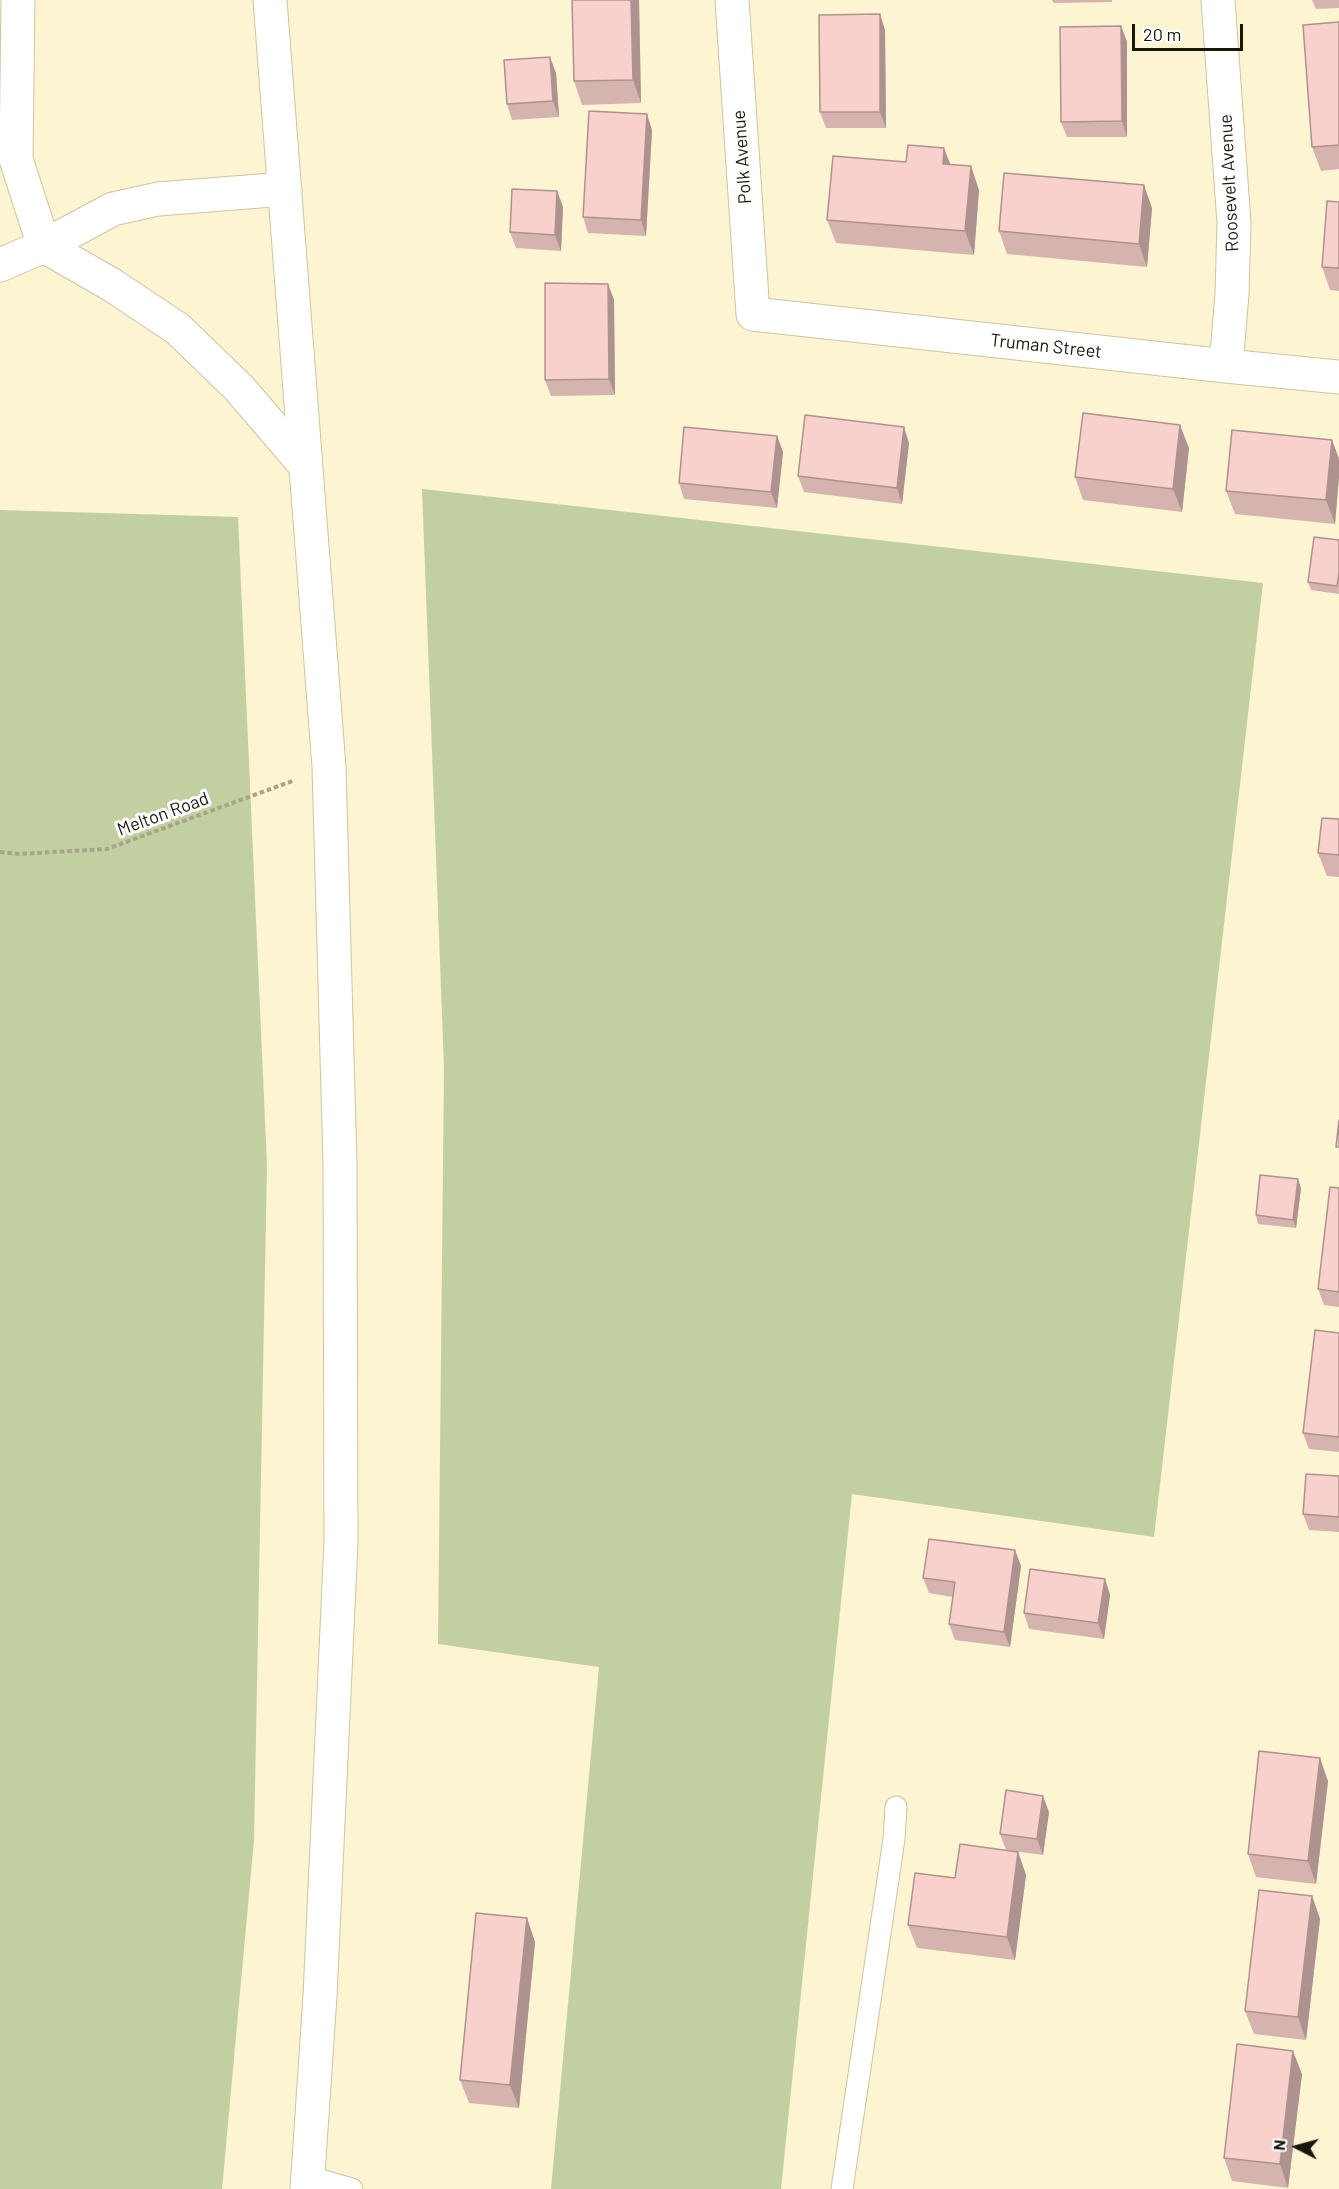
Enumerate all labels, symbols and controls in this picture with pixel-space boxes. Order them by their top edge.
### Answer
scale bar [1135,12,1246,50]
text: 20 m [1143,23,1181,45]
street label: Polk Avenue [728,109,756,205]
street label: Roosevelt Avenue [1215,114,1243,252]
street label: Truman Street [989,329,1103,363]
street label: Melton Road [114,787,212,841]
north arrow [1267,2117,1327,2177]
text: N [1269,2139,1289,2151]

